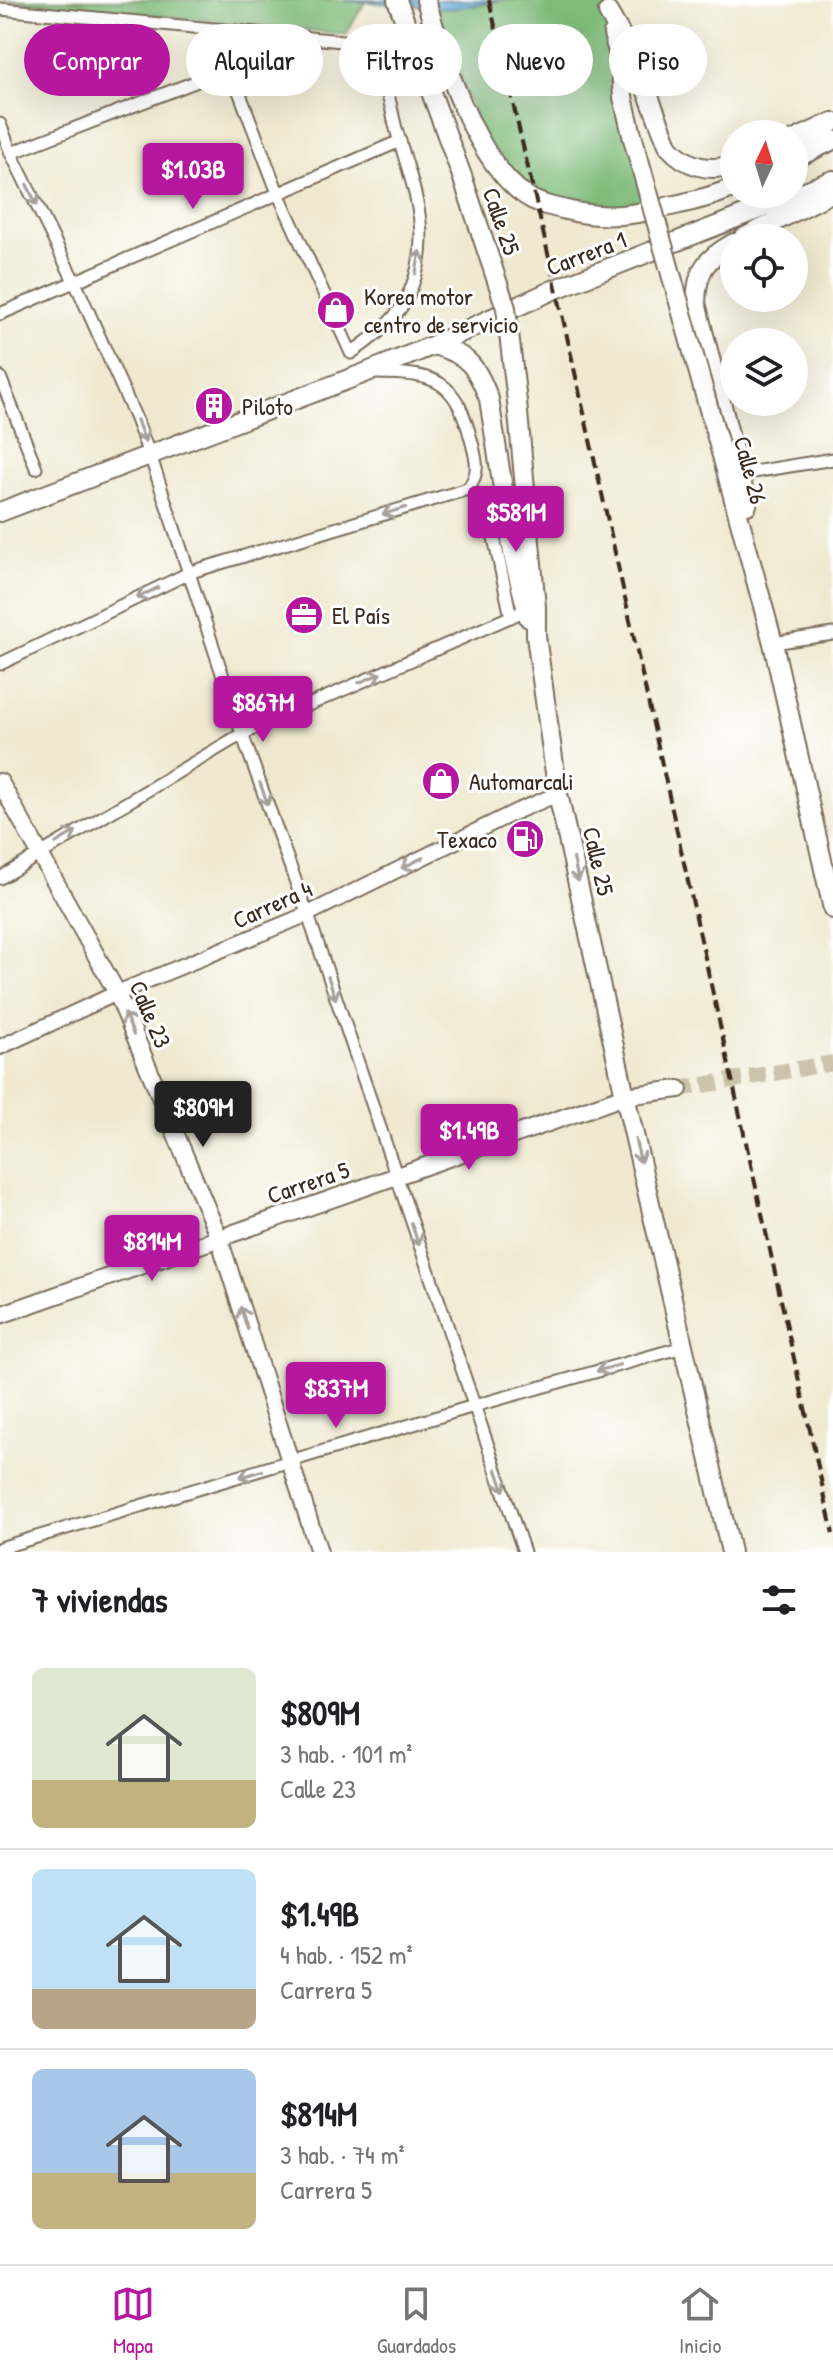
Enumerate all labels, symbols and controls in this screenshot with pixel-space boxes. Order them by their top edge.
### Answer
chip: Comprar [24,24,170,96]
chip: Alquilar [186,24,323,96]
chip: Filtros [339,24,462,96]
chip: Nuevo [478,24,593,96]
chip: Piso [609,24,707,96]
north arrow [720,120,808,208]
map controls [720,120,808,416]
pin: $1.03B [128,143,258,211]
text: $1.03B [161,151,225,186]
one-way arrow [25,182,40,206]
street label: Calle 25 [476,183,528,259]
street label: Carrera 1 [541,223,631,283]
button: locate [720,224,808,312]
one-way arrow [411,250,426,275]
place label: Korea motor centro de servicio [364,280,519,340]
shop icon: Korea motor centro de servicio [315,289,357,331]
button: layers [720,328,808,416]
building icon: Piloto [193,385,235,427]
place label: Piloto [242,390,293,422]
one-way arrow [135,418,149,443]
street label: Calle 26 [727,433,775,507]
pin: $581M [460,486,572,554]
text: $581M [486,494,546,529]
one-way arrow [381,504,407,519]
one-way arrow [136,586,160,601]
office icon: El País [283,594,325,636]
place label: El País [332,599,390,631]
one-way arrow [357,669,382,684]
pin: $867M [207,676,319,744]
text: $867M [231,684,295,719]
shop icon: Automarcali [420,760,462,802]
place label: Automarcali [469,765,574,797]
one-way arrow [258,781,272,806]
fuel station icon: Texaco [504,818,546,860]
place label: Texaco [437,823,497,855]
street label: Calle 25 [576,824,622,898]
one-way arrow [54,829,77,845]
one-way arrow [400,855,424,871]
one-way arrow [569,856,584,882]
street label: Carrera 4 [227,872,317,936]
one-way arrow [326,975,341,1000]
street label: Calle 23 [123,976,179,1052]
one-way arrow [121,1012,136,1036]
pin: $809M [147,1081,259,1149]
text: $809M [172,1089,234,1124]
pin: $1.49B [404,1104,534,1172]
text: $1.49B [439,1112,499,1147]
one-way arrow [632,1137,647,1163]
street label: Carrera 5 [263,1153,353,1211]
pin: $814M [96,1215,208,1283]
one-way arrow [409,1221,424,1246]
text: $814M [122,1223,182,1258]
one-way arrow [236,1305,251,1330]
one-way arrow [595,1361,621,1376]
pin: $837M [280,1362,392,1430]
text: $837M [304,1370,368,1405]
one-way arrow [493,1467,508,1492]
one-way arrow [239,1468,264,1482]
text: 7 viviendas [32,1577,168,1623]
icon: filters [757,1578,801,1622]
text: $809M [280,1690,360,1736]
icon: home [96,1700,192,1796]
text: 3 hab. · 101 m² [280,1736,412,1771]
text: Calle 23 [280,1771,356,1806]
text: $1.49B [280,1891,359,1937]
icon: home [96,1901,192,1997]
text: 4 hab. · 152 m² [280,1937,413,1972]
text: Carrera 5 [280,1972,372,2007]
text: $814M [280,2091,357,2137]
icon: home [96,2101,192,2197]
text: 3 hab. · 74 m² [280,2137,404,2172]
text: Carrera 5 [280,2172,372,2207]
tab: Mapa [111,2282,155,2360]
tab: Guardados [377,2282,456,2360]
tab: Inicio [678,2282,722,2360]

